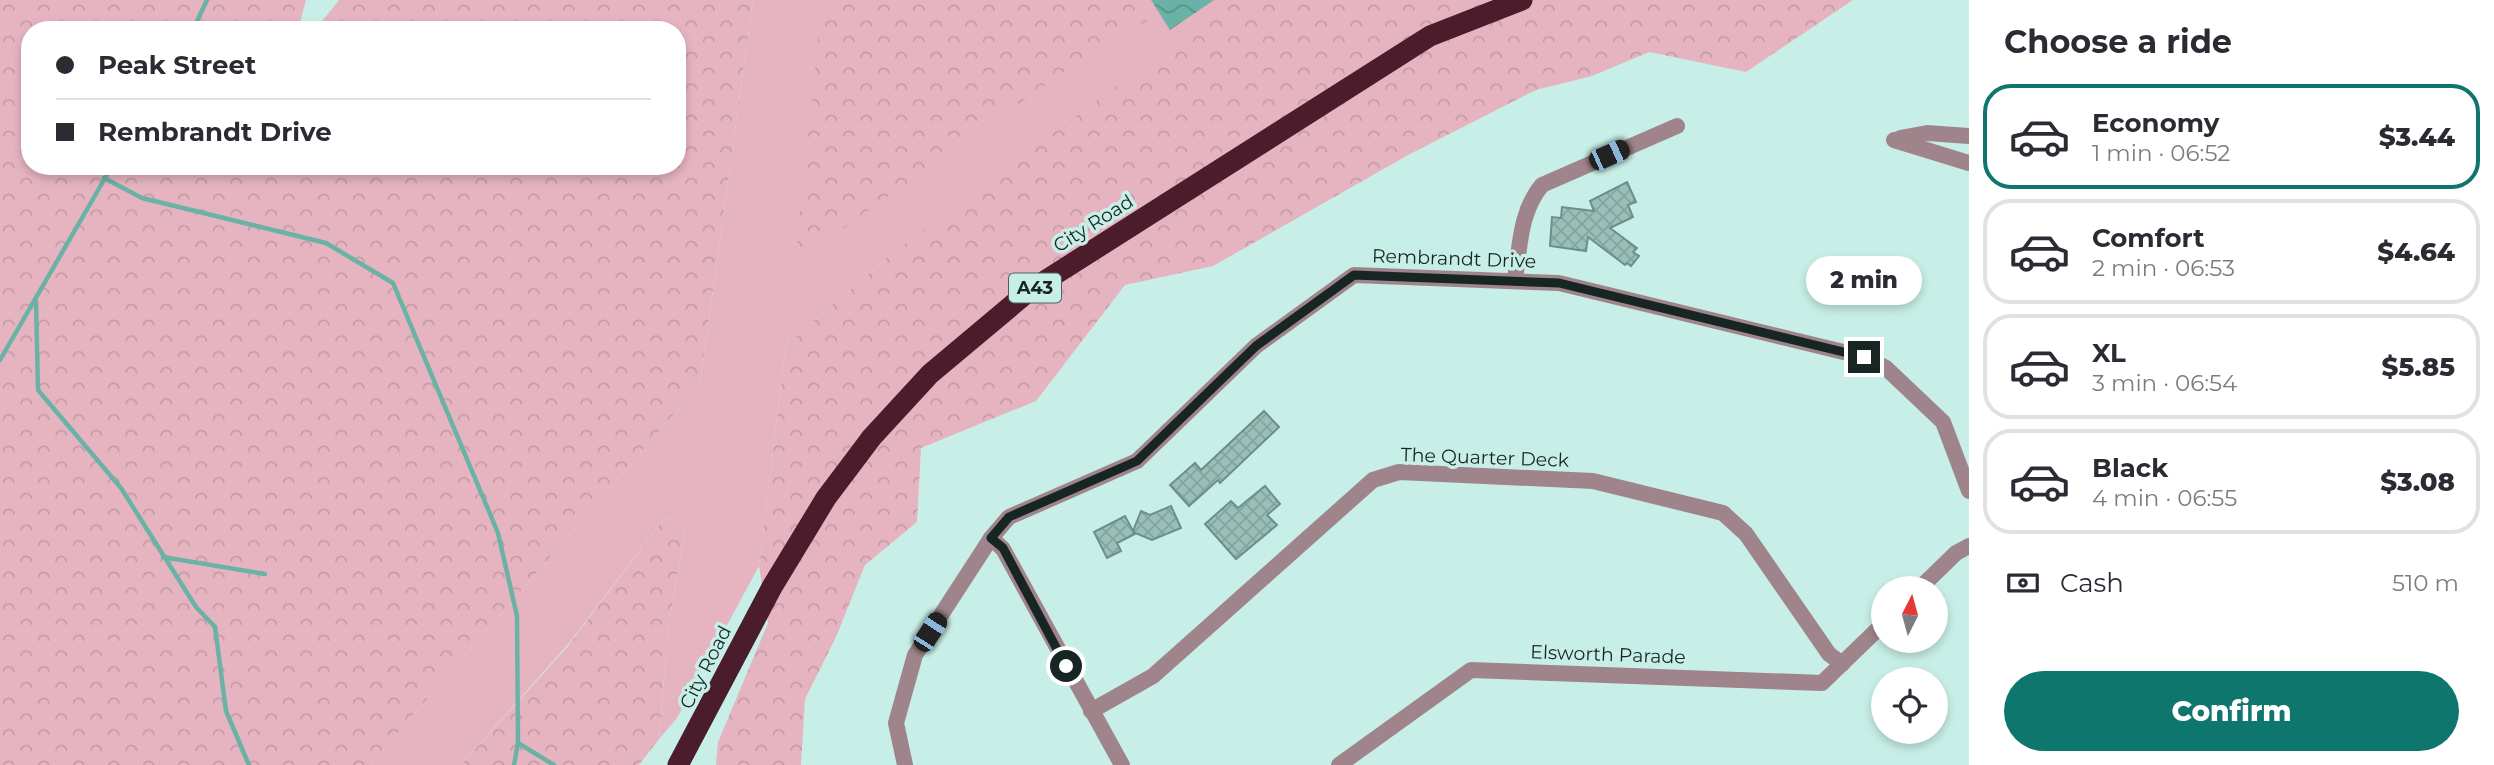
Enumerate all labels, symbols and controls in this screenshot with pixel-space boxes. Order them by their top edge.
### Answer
text: Choose a ride [2004,22,2232,61]
text: Peak Street [98,49,256,81]
icon: car [2008,105,2071,168]
text: Economy [2092,107,2219,139]
text: Rembrandt Drive [98,116,332,148]
text: $3.44 [2379,121,2455,153]
car [1586,137,1633,173]
text: 1 min · 06:52 [2092,139,2230,167]
street label: City Road [1049,190,1138,257]
icon: car [2008,220,2071,283]
text: Comfort [2092,222,2204,254]
text: $4.64 [2377,236,2455,268]
street label: Rembrandt Drive [1371,244,1537,273]
text: 2 min · 06:53 [2092,254,2235,282]
callout: 2 min [1806,256,1922,304]
text: 2 min [1830,266,1898,294]
road number: A43 [1009,274,1061,302]
icon: car [2008,335,2071,398]
text: XL [2092,337,2126,369]
route end [1848,341,1880,373]
text: $5.85 [2382,351,2455,383]
text: 3 min · 06:54 [2092,369,2237,397]
street label: The Quarter Deck [1400,443,1570,472]
icon: car [2008,450,2071,513]
text: Black [2092,452,2168,484]
text: $3.08 [2380,466,2455,498]
text: 4 min · 06:55 [2092,484,2237,512]
icon: cash [2004,564,2042,602]
text: Cash [2060,567,2124,599]
text: 510 m [2392,569,2459,597]
north arrow [1871,576,1948,653]
map controls [1871,576,1948,744]
car [910,609,951,655]
street label: City Road [675,622,736,713]
street label: Elsworth Parade [1530,640,1686,669]
route start [1050,650,1082,682]
button: locate [1871,667,1948,744]
button: Confirm [2004,671,2459,751]

